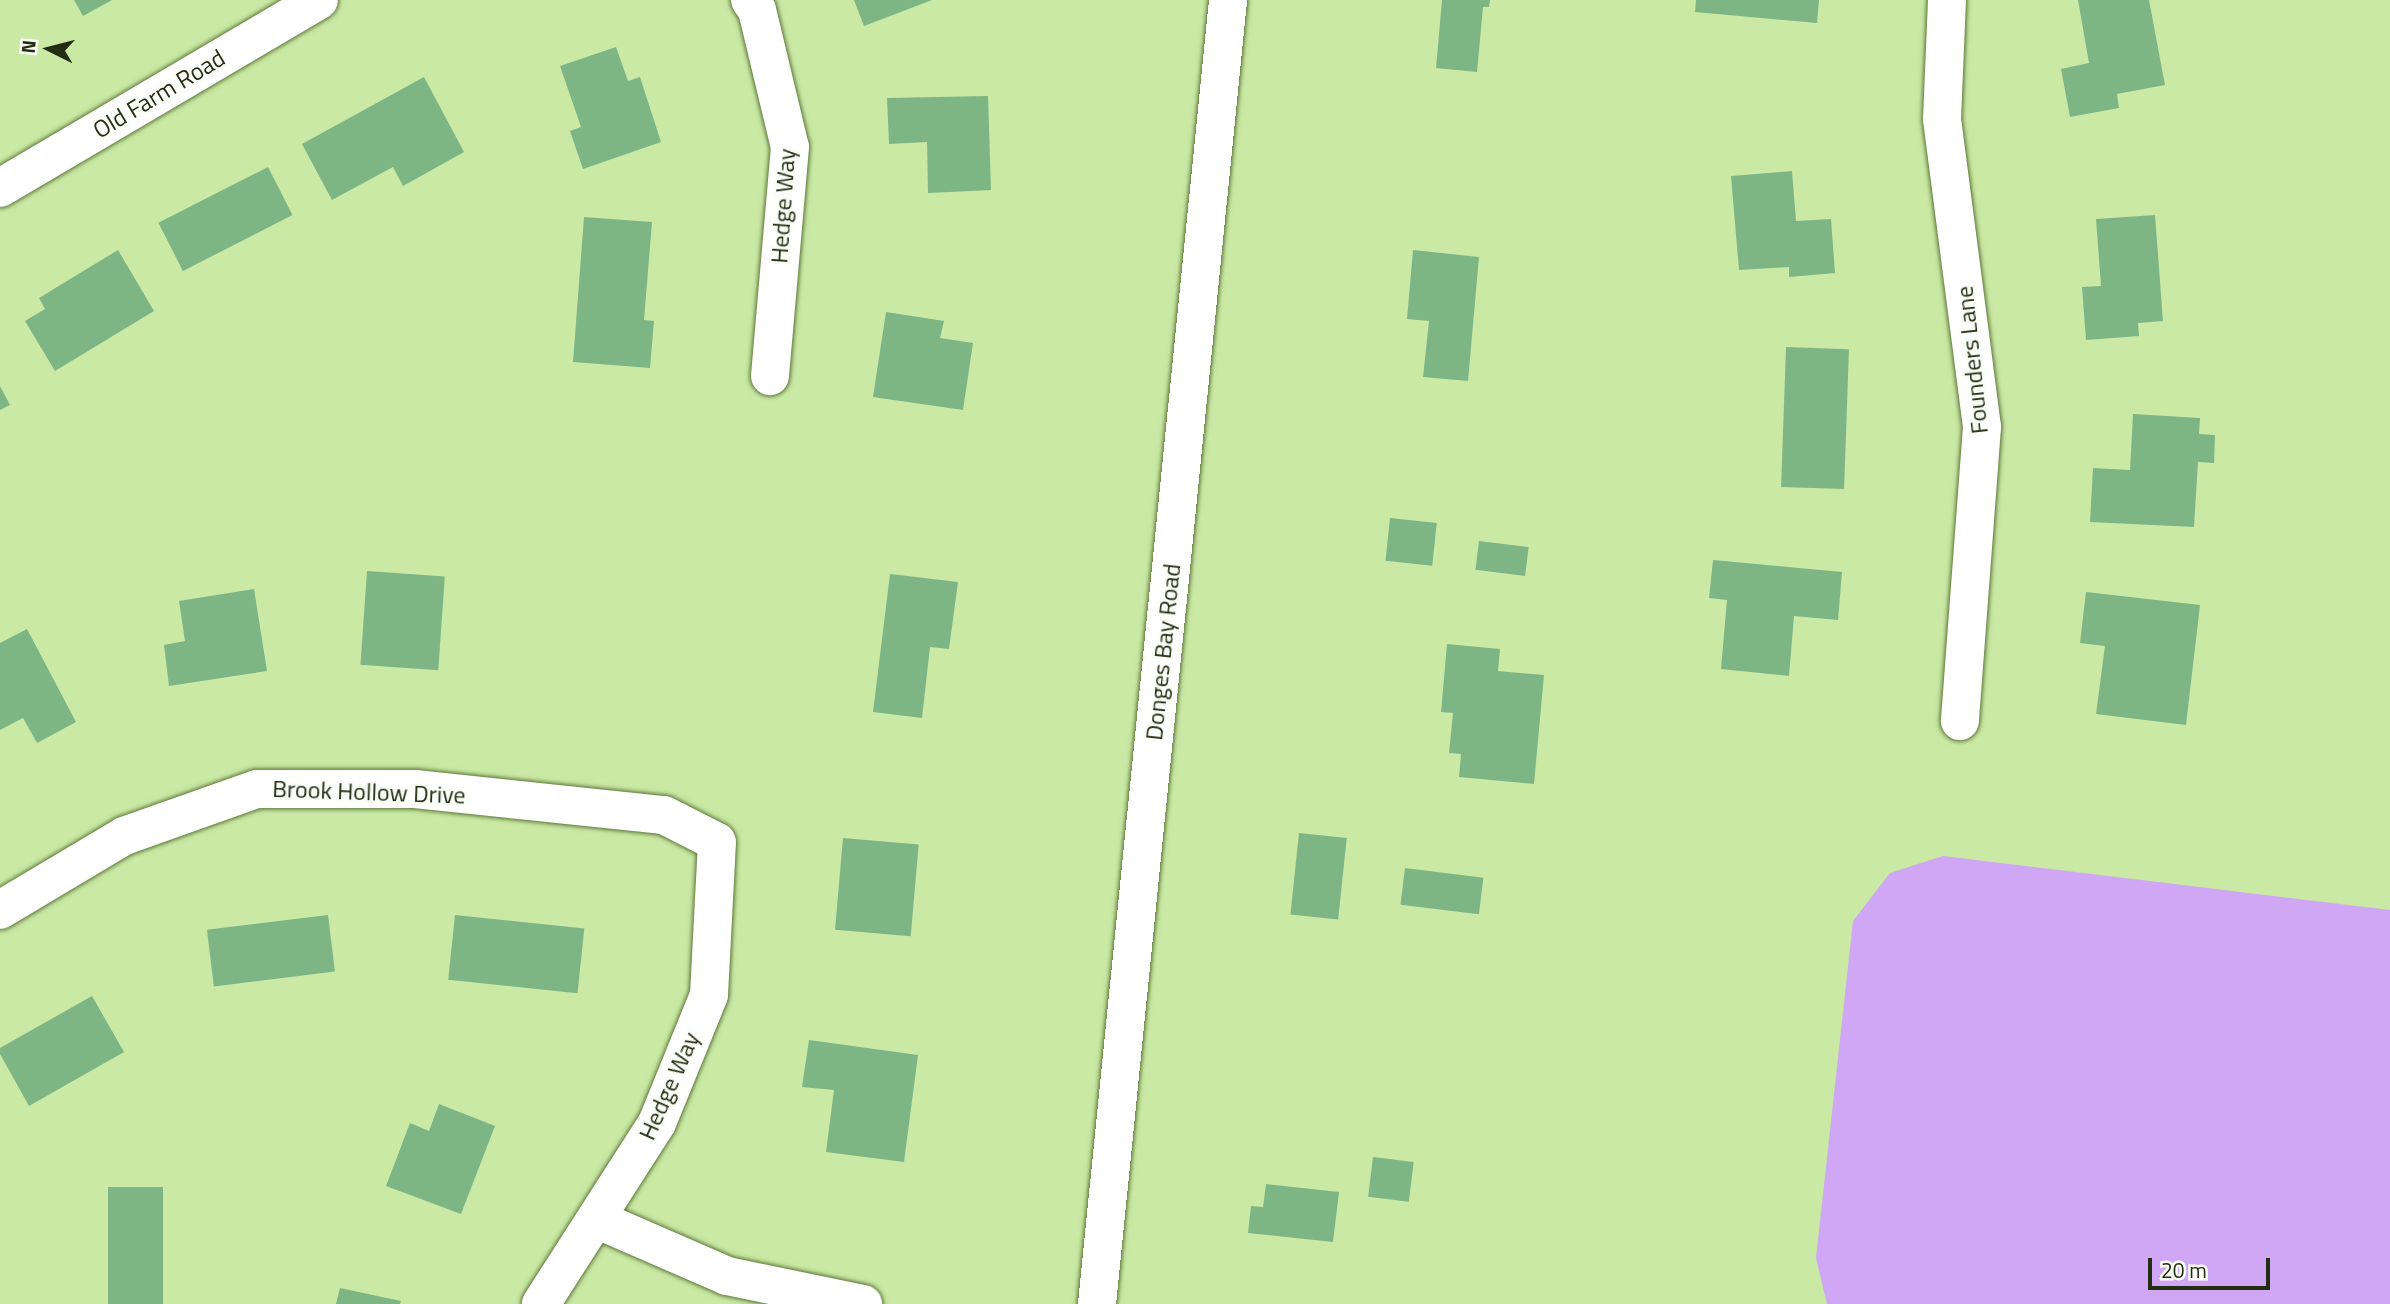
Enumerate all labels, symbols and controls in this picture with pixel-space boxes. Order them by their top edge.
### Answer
north arrow [14,14,84,84]
text: N [13,39,43,55]
street label: Old Farm Road [88,43,230,145]
street label: Hedge Way [765,148,801,264]
street label: Founders Lane [1950,285,1994,435]
street label: Donges Bay Road [1139,562,1187,742]
street label: Brook Hollow Drive [272,774,466,810]
street label: Hedge Way [632,1028,706,1144]
scale bar [2152,1244,2274,1288]
text: 20 m [2161,1254,2207,1286]

